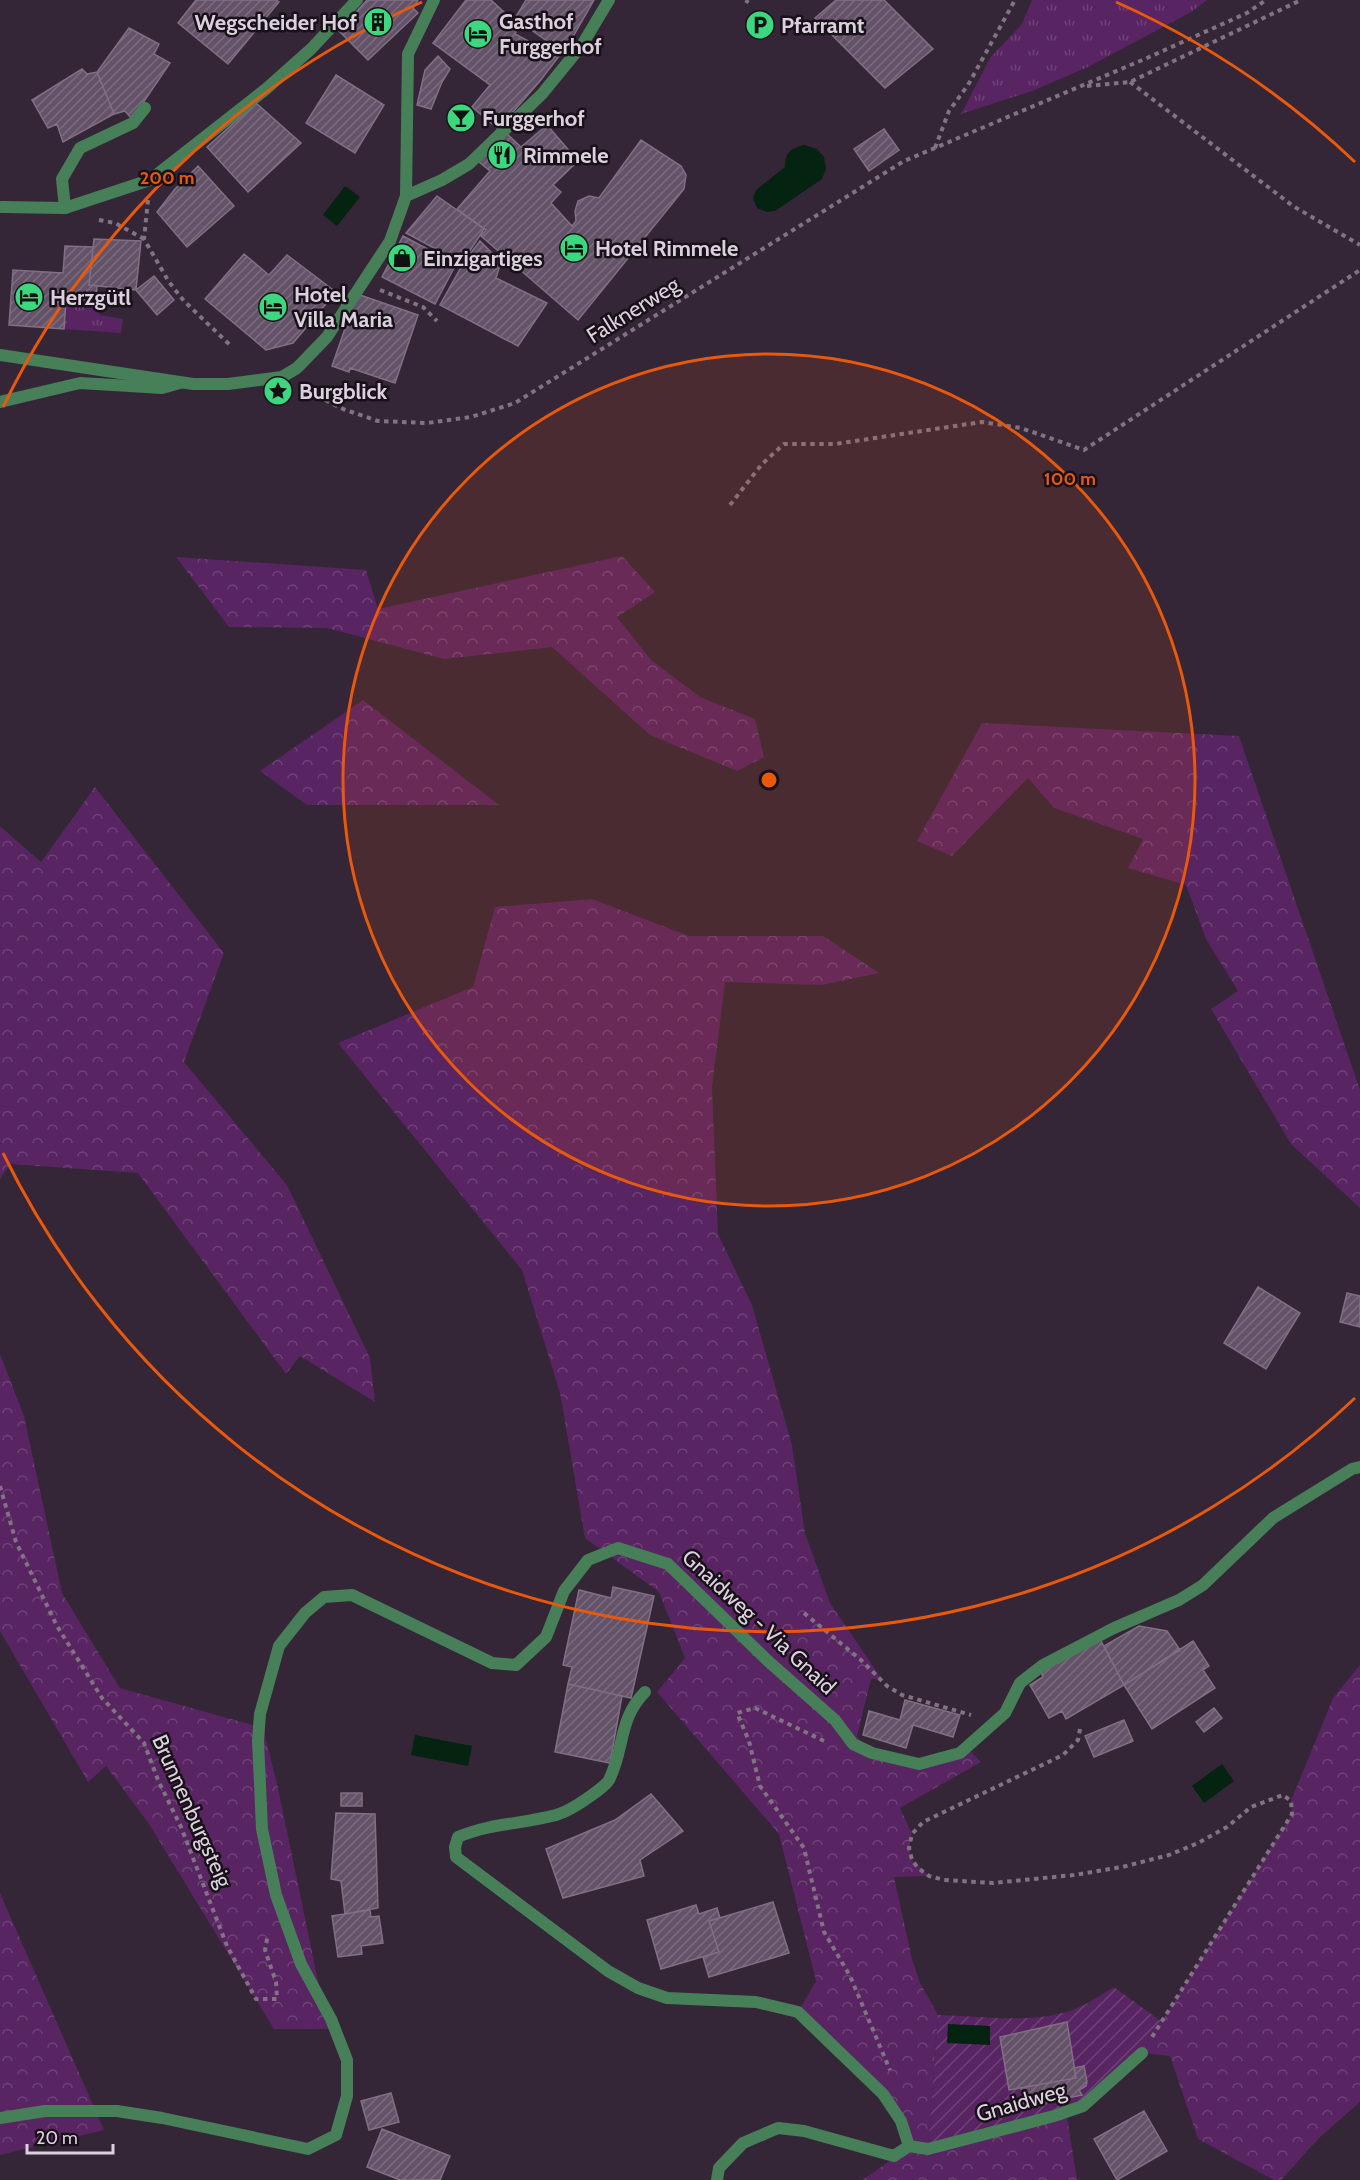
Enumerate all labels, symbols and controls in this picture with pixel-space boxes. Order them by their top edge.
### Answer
building icon: Wegscheider Hof [362,6,394,38]
place label: Gasthof Furggerhof [499,8,602,60]
place label: Wegscheider Hof [195,9,358,36]
parking icon: Pfarramt [744,9,776,41]
place label: Pfarramt [781,12,865,39]
hotel icon: Gasthof Furggerhof [462,18,494,50]
bar icon: Furggerhof [445,102,477,134]
place label: Furggerhof [482,105,585,132]
restaurant icon: Rimmele [486,139,518,171]
place label: Rimmele [523,142,608,169]
text: 200 m [140,167,194,189]
hotel icon: Hotel Rimmele [558,232,590,264]
place label: Hotel Rimmele [595,235,738,262]
shop icon: Einzigartiges [386,242,418,274]
place label: Einzigartiges [423,245,542,272]
street label: Falknerweg [582,270,685,349]
hotel icon: Herzgütl [13,281,45,313]
place label: Hotel Villa Maria [294,281,393,333]
place label: Herzgütl [50,284,131,311]
hotel icon: Hotel Villa Maria [257,291,289,323]
place icon: Burgblick [262,375,294,407]
place label: Burgblick [299,378,388,405]
text: 100 m [1044,468,1096,490]
centre of rings [759,770,779,790]
street label: Gnaidweg - Via Gnaid [676,1544,842,1700]
street label: Brunnenburgsteig [146,1730,238,1893]
street label: Gnaidweg [973,2076,1070,2128]
scale bar [27,2117,112,2155]
text: 20 m [36,2127,78,2149]

